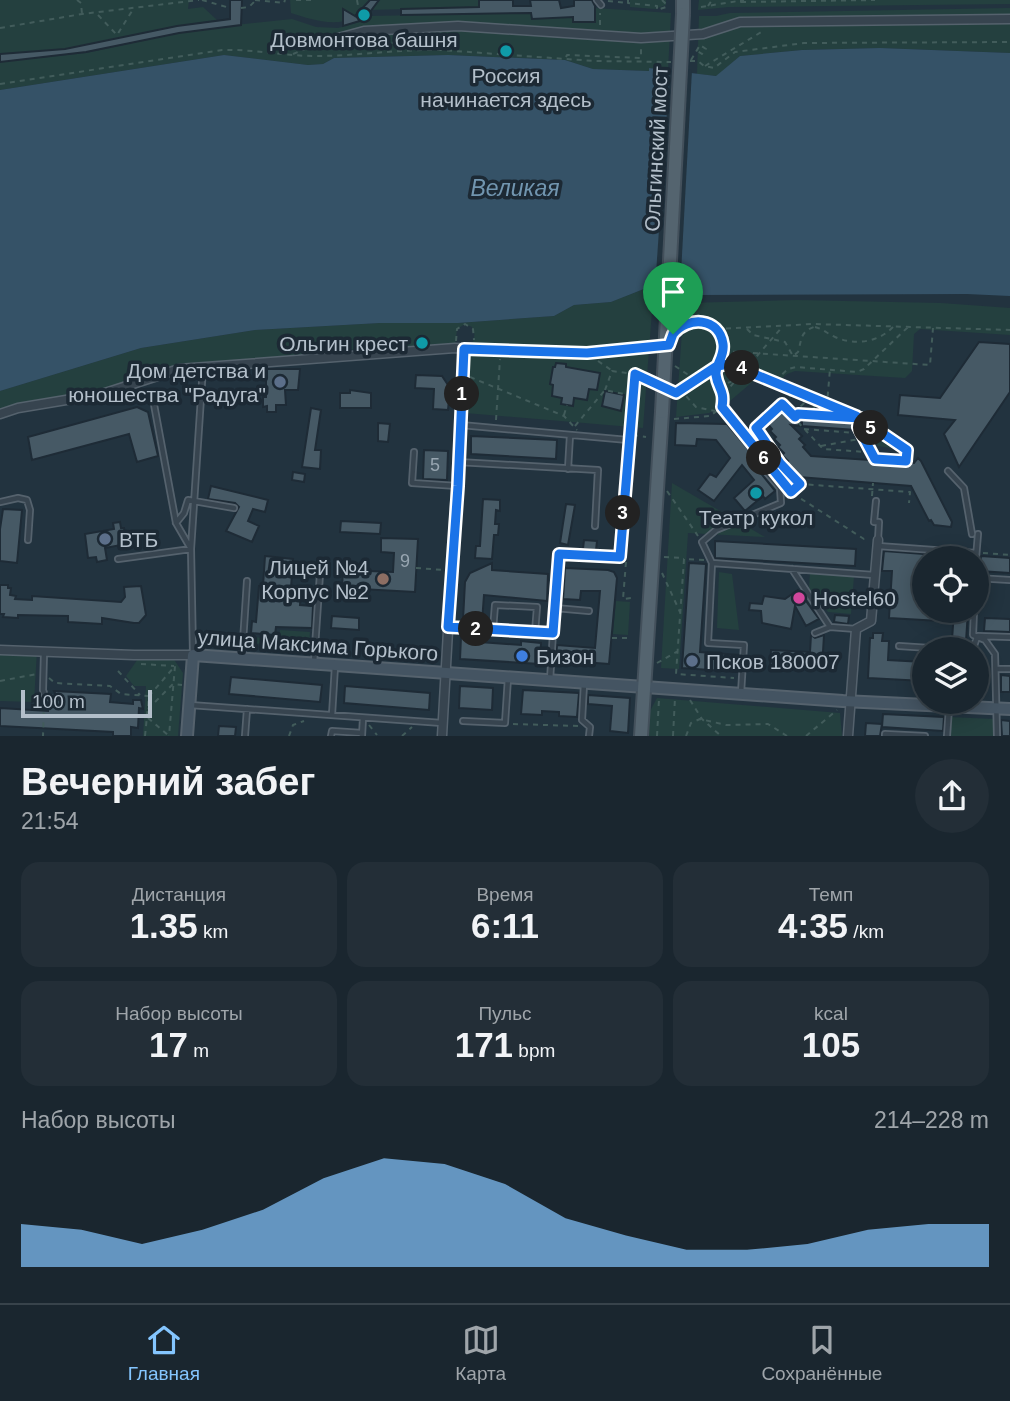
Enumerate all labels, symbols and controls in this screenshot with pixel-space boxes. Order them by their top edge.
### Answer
marker: Довмонтова башня [356,7,372,23]
place label: Довмонтова башня [270,28,458,51]
marker: Россия начинается здесь [498,43,514,59]
place label: Россия начинается здесь [420,64,592,111]
street label: Ольгинский мост [640,65,672,232]
water label: Великая [470,175,560,201]
pin [643,262,703,334]
icon: arrive [654,273,692,311]
place label: Ольгин крест [279,332,408,355]
marker: Ольгин крест [414,335,430,351]
pin: 4 [724,350,760,386]
text: 4 [736,357,747,378]
place label: Дом детства и юношества "Радуга" [68,359,266,406]
marker: Дом детства и юношества "Радуга" [272,374,288,390]
pin: 1 [444,376,480,412]
text: 1 [456,383,467,404]
pin: 5 [854,410,888,446]
text: 5 [865,417,876,438]
pin: 6 [746,440,782,476]
text: 6 [758,447,769,468]
house number: 5 [430,455,440,475]
marker: Театр кукол [748,485,764,501]
pin: 3 [606,496,640,530]
text: 3 [617,502,628,523]
place label: Театр кукол [699,506,813,529]
place label: ВТБ [119,528,158,551]
marker: ВТБ [97,531,113,547]
map controls [912,546,989,714]
button: locate [912,546,989,623]
house number: 9 [400,551,410,571]
place label: Лицей №4 Корпус №2 [261,556,369,603]
marker: Лицей №4 Корпус №2 [375,571,391,587]
place label: Hostel60 [813,587,896,610]
marker: Hostel60 [791,590,807,606]
pin: 2 [458,612,494,646]
text: 2 [470,618,481,639]
street label: улица Максима Горького [197,625,439,665]
button: layers [912,637,989,714]
place label: Бизон [536,645,594,668]
marker: Бизон [514,648,530,664]
place label: Псков 180007 [706,650,840,673]
marker: Псков 180007 [684,653,700,669]
scale bar [21,687,152,719]
text: 100 m [32,691,85,712]
button: share [915,759,989,833]
text: Вечерний забег [21,761,315,803]
text: 21:54 [21,808,79,834]
text: Дистанция [132,884,226,905]
text: Время [476,884,534,905]
text: Темп [809,884,853,905]
text: 1.35 [130,906,198,945]
text: 6:11 [471,906,539,945]
text: 4:35 [778,906,848,945]
text: km [198,921,228,942]
text: /km [848,921,884,942]
text: Набор высоты [115,1003,243,1024]
text: Пульс [478,1003,532,1024]
text: kcal [814,1003,848,1024]
text: 17 [149,1025,188,1064]
text: 171 [455,1025,513,1064]
text: 105 [802,1025,860,1064]
text: m [188,1040,209,1061]
text: bpm [513,1040,555,1061]
text: Набор высоты [21,1107,175,1133]
text: 214–228 m [874,1107,989,1133]
tab: Главная [128,1321,200,1385]
tab: Карта [455,1321,506,1385]
tab: Сохранённые [761,1321,882,1385]

